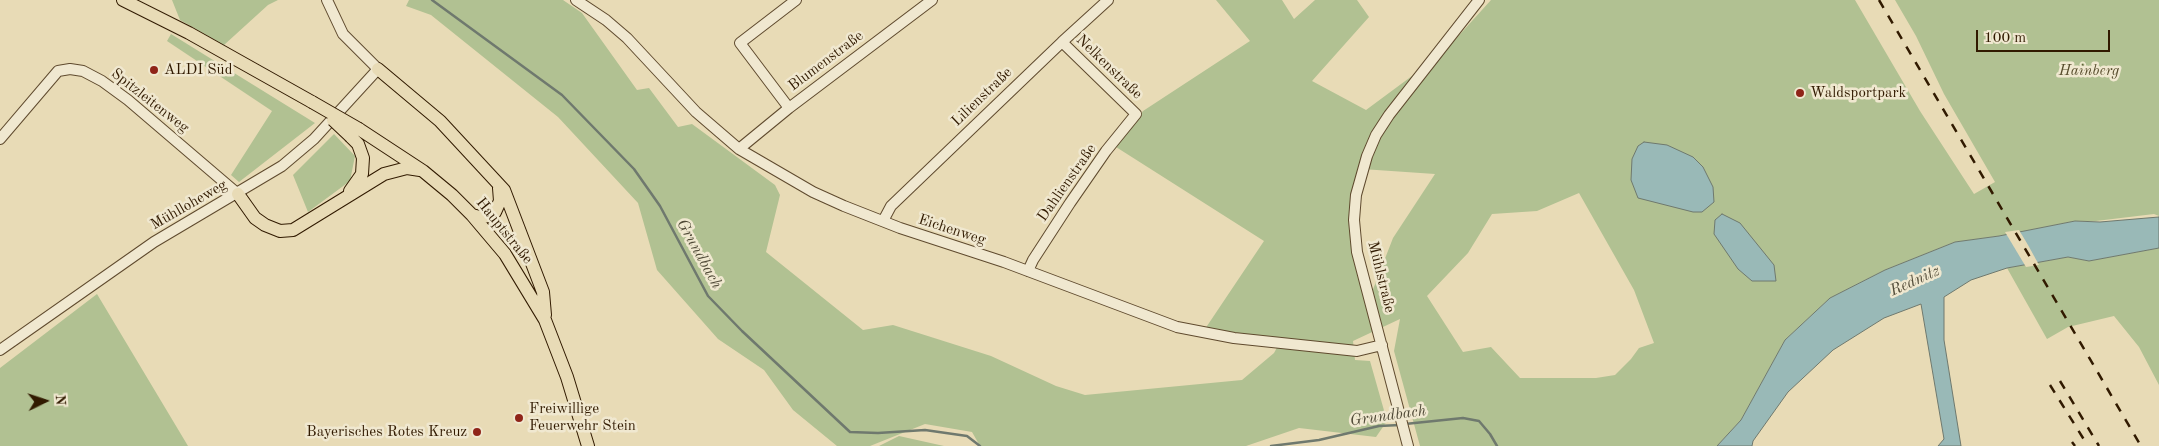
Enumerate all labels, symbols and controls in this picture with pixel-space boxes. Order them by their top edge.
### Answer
scale bar [1979,20,2113,52]
street label: Blumenstraße [785,27,867,95]
street label: Nelkenstraße [1072,31,1146,103]
text: 100 m [1984,31,2026,46]
place label: ALDI Süd [164,61,232,79]
park label: Hainberg [2059,62,2119,80]
marker: ALDI Süd [148,64,160,76]
street label: Lilienstraße [948,64,1016,130]
street label: Spitzleitenweg [107,65,193,137]
place label: Waldsportpark [1810,84,1906,102]
marker: Waldsportpark [1794,87,1806,99]
street label: Dahlienstraße [1034,141,1100,225]
street label: Mühlloheweg [148,176,230,234]
street label: Hauptstraße [472,194,536,268]
street label: Eichenweg [916,211,988,249]
water label: Grundbach [672,216,726,292]
street label: Mühlstraße [1363,239,1399,315]
water label: Rednitz [1887,261,1943,301]
north arrow [20,376,70,426]
text: N [53,394,67,406]
place label: Freiwillige Feuerwehr Stein [529,400,636,435]
water label: Grundbach [1349,401,1427,431]
marker: Freiwillige Feuerwehr Stein [513,412,525,424]
place label: Bayerisches Rotes Kreuz [306,423,467,441]
marker: Bayerisches Rotes Kreuz [471,426,483,438]

